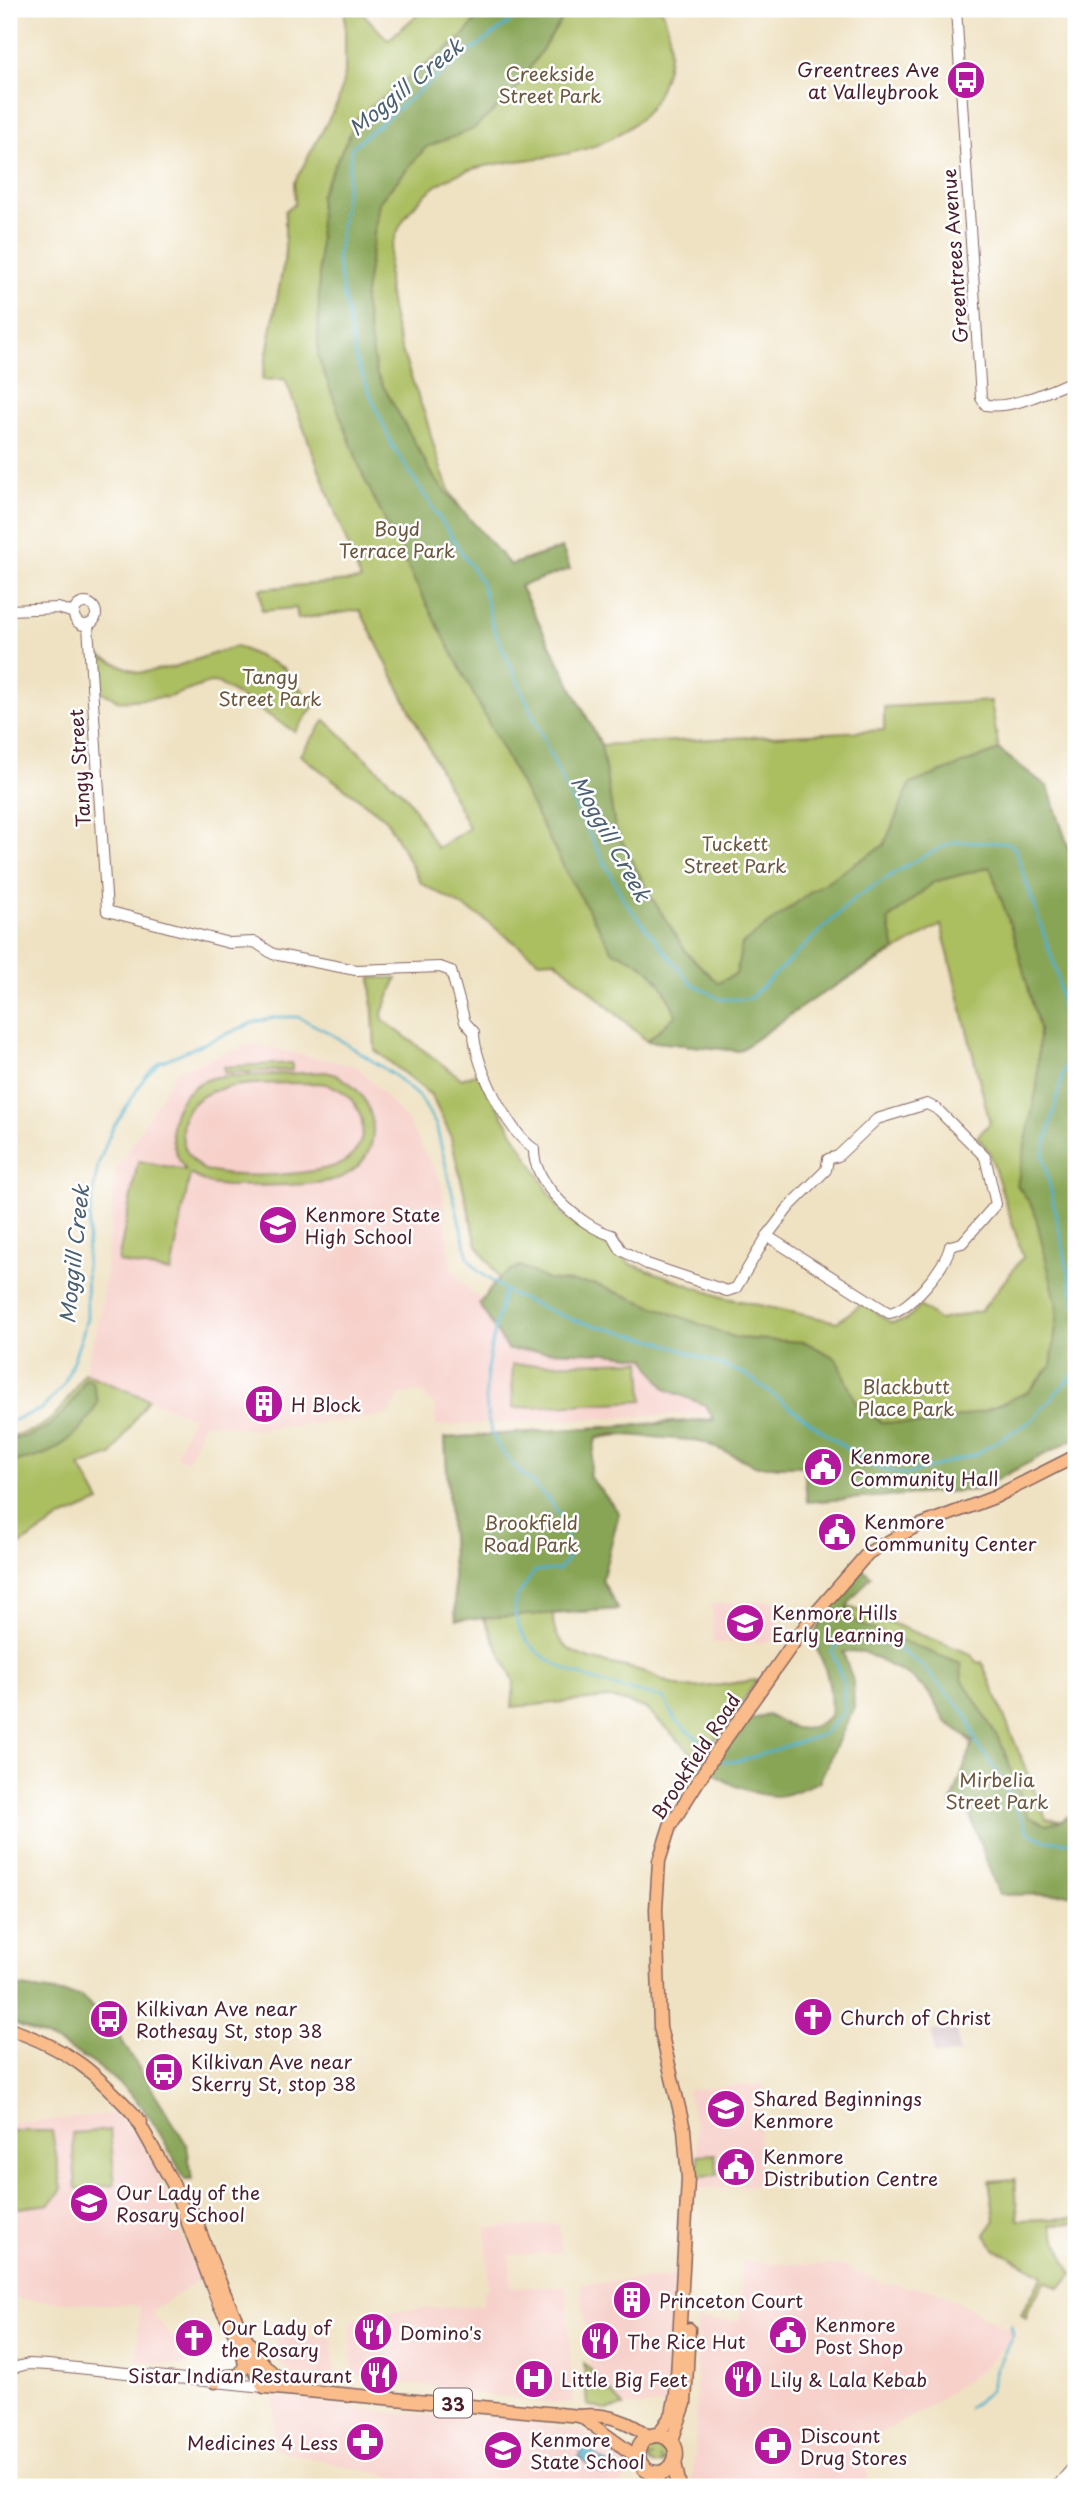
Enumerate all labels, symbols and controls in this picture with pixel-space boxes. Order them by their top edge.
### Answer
water label: Moggill Creek [341,29,470,142]
place label: Greentrees Ave at Valleybrook [797,55,939,105]
park label: Creekside Street Park [498,59,602,109]
bus stop icon: Greentrees Ave at Valleybrook [945,59,987,101]
street label: Greentrees Avenue [934,168,974,344]
park label: Boyd Terrace Park [339,514,456,564]
park label: Tangy Street Park [218,662,322,712]
street label: Tangy Street [61,708,97,828]
water label: Moggill Creek [564,769,660,908]
park label: Tuckett Street Park [683,829,787,879]
water label: Moggill Creek [50,1182,96,1325]
place label: Kenmore State High School [305,1200,440,1250]
school or university icon: Kenmore State High School [257,1204,299,1246]
park label: Blackbutt Place Park [857,1372,955,1422]
building icon: H Block [243,1383,285,1425]
place label: H Block [291,1390,361,1418]
place label: Kenmore Community Hall [850,1442,999,1492]
public building icon: Kenmore Community Hall [802,1446,844,1488]
place label: Kenmore Community Center [864,1507,1037,1557]
park label: Brookfield Road Park [483,1508,579,1558]
public building icon: Kenmore Community Center [816,1511,858,1553]
place label: Kenmore Hills Early Learning [772,1598,904,1648]
school or university icon: Kenmore Hills Early Learning [724,1602,766,1644]
street label: Brookfield Road [644,1687,746,1825]
park label: Mirbelia Street Park [945,1765,1049,1815]
place label: Kilkivan Ave near Rothesay St, stop 38 [136,1994,323,2044]
church icon: Church of Christ [792,1996,834,2038]
bus stop icon: Kilkivan Ave near Rothesay St, stop 38 [88,1998,130,2040]
place label: Church of Christ [840,2003,991,2031]
place label: Kilkivan Ave near Skerry St, stop 38 [191,2047,356,2097]
bus stop icon: Kilkivan Ave near Skerry St, stop 38 [143,2051,185,2093]
place label: Shared Beginnings Kenmore [753,2084,922,2134]
school or university icon: Shared Beginnings Kenmore [705,2088,747,2130]
place label: Kenmore Distribution Centre [763,2142,938,2192]
public building icon: Kenmore Distribution Centre [715,2146,757,2188]
place label: Our Lady of the Rosary School [116,2178,260,2228]
school or university icon: Our Lady of the Rosary School [68,2182,110,2224]
building icon: Princeton Court [611,2279,653,2321]
place label: Princeton Court [659,2286,803,2314]
place label: Kenmore Post Shop [815,2310,903,2360]
restaurant icon: Domino's [352,2311,394,2353]
place label: Our Lady of the Rosary [221,2313,332,2363]
public building icon: Kenmore Post Shop [767,2314,809,2356]
church icon: Our Lady of the Rosary [173,2317,215,2359]
place label: Domino's [400,2318,482,2346]
restaurant icon: The Rice Hut [579,2320,621,2362]
place label: The Rice Hut [627,2327,746,2355]
restaurant icon: Sistar Indian Restaurant [358,2354,400,2396]
hospital icon: Little Big Feet [513,2358,555,2400]
restaurant icon: Lily & Lala Kebab [722,2358,764,2400]
place label: Sistar Indian Restaurant [128,2361,352,2389]
place label: Little Big Feet [561,2365,688,2393]
place label: Lily & Lala Kebab [770,2365,927,2393]
road number: 33 [434,2388,472,2418]
pharmacy icon: Medicines 4 Less [344,2421,386,2463]
place label: Discount Drug Stores [800,2421,907,2471]
place label: Kenmore State School [530,2425,645,2475]
pharmacy icon: Discount Drug Stores [752,2425,794,2467]
place label: Medicines 4 Less [187,2428,338,2456]
school or university icon: Kenmore State School [482,2429,524,2471]

